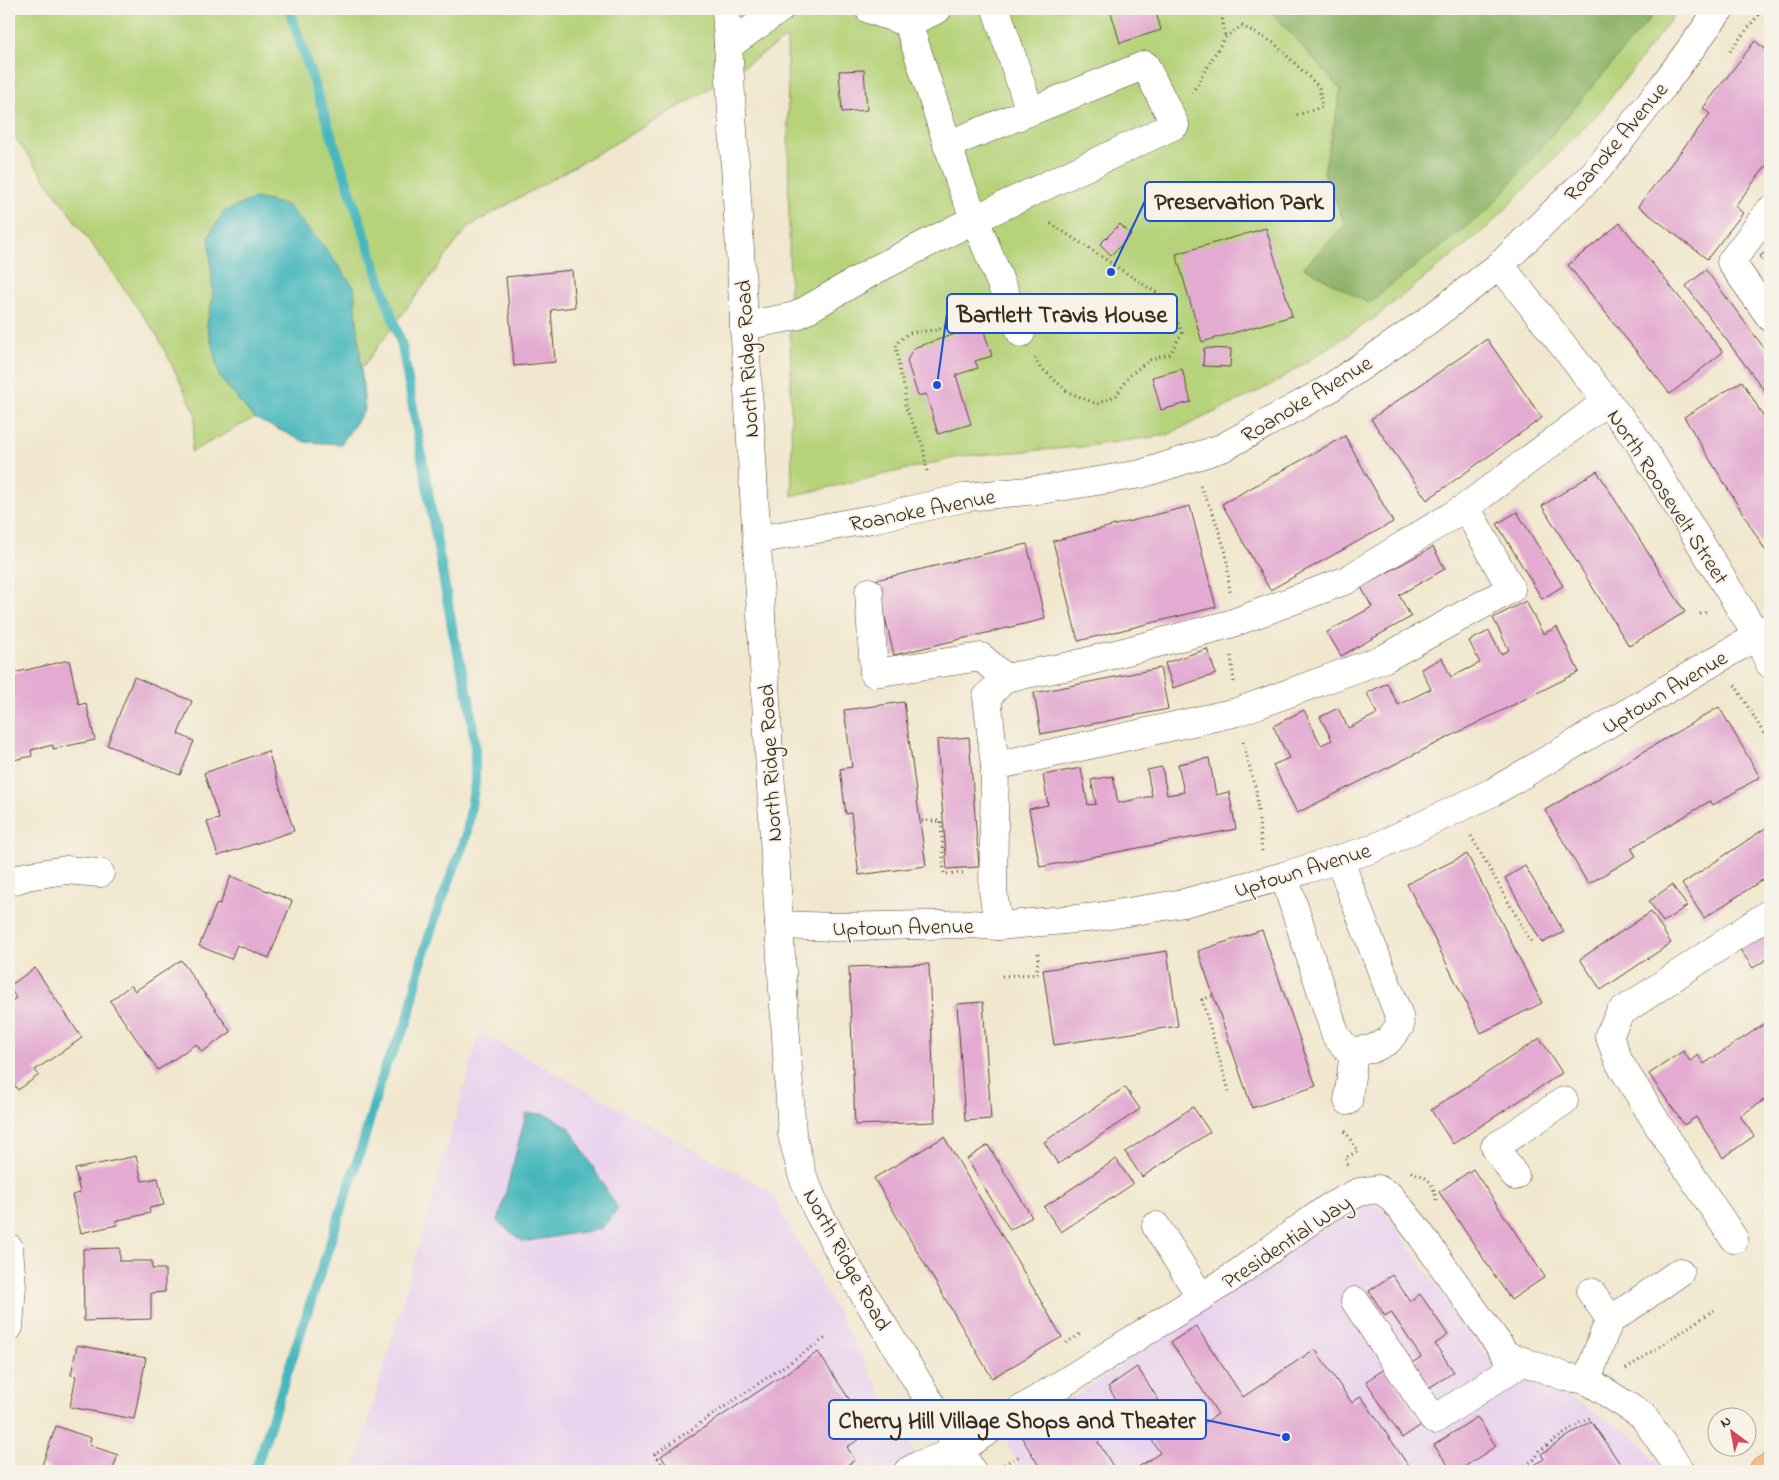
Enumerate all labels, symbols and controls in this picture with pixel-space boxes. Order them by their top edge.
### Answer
street label: Roanoke Avenue [1558,76,1677,210]
callout: Preservation Park [1145,182,1334,221]
text: Preservation Park [1154,186,1324,221]
street label: North Ridge Road [729,279,770,439]
callout: Bartlett Travis House [947,294,1177,333]
text: Bartlett Travis House [956,299,1169,334]
street label: Roanoke Avenue [1236,349,1379,452]
street label: North Roosevelt Street [1598,404,1736,592]
street label: Roanoke Avenue [847,482,998,542]
street label: Uptown Avenue [1597,643,1734,744]
street label: North Ridge Road [752,683,793,843]
street label: Uptown Avenue [1231,836,1375,908]
street label: Uptown Avenue [832,912,974,946]
street label: North Ridge Road [792,1184,898,1338]
street label: Presidential Way [1217,1188,1359,1299]
callout: Cherry Hill Village Shops and Theater [829,1400,1206,1439]
text: Cherry Hill Village Shops and Theater [838,1405,1196,1441]
north arrow [1706,1408,1756,1458]
text: N [1716,1411,1735,1434]

